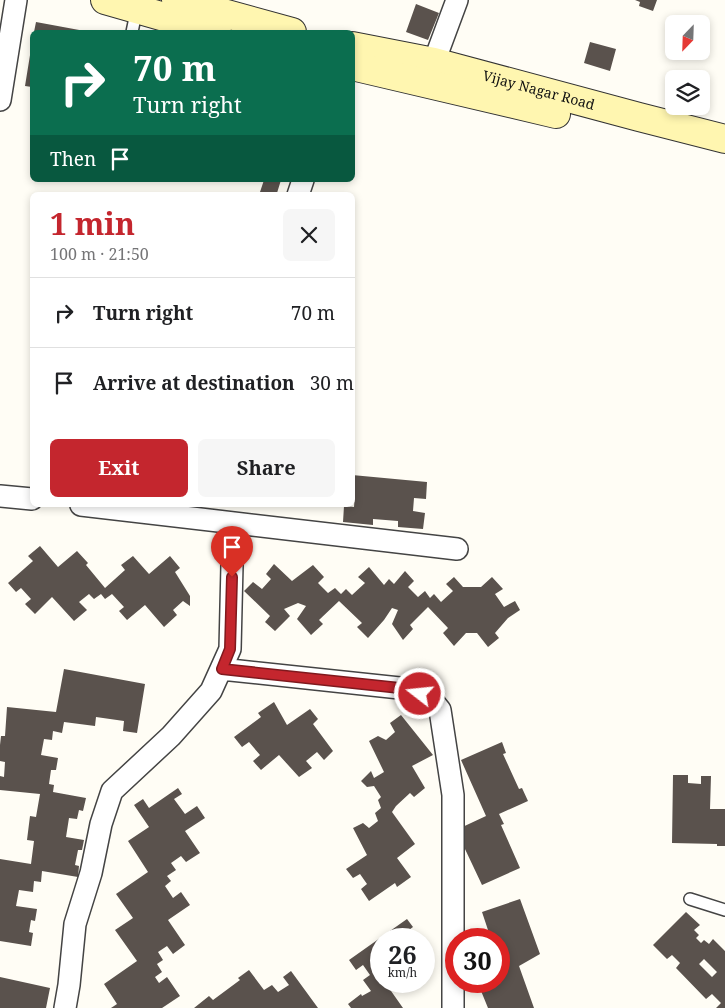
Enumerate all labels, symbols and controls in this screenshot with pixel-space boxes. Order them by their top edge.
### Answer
north arrow [665,15,710,60]
map controls [665,15,710,115]
text: 70 m [133,44,216,91]
icon: right [50,50,115,115]
street label: Vijay Nagar Road [481,66,597,114]
button: layers [665,70,710,115]
text: Turn right [133,89,242,119]
icon: arrive [106,145,134,173]
text: Then [50,146,96,172]
text: 1 min [50,203,135,244]
button: close [283,209,335,261]
text: 100 m · 21:50 [50,243,149,265]
icon: right [50,299,78,327]
text: Turn right [93,300,193,326]
text: 70 m [291,300,335,326]
icon: arrive [50,369,78,397]
text: Arrive at destination [93,370,295,396]
text: 30 m [310,370,354,396]
button: Exit [50,439,188,497]
button: Share [198,439,335,497]
pin [211,526,253,577]
icon: arrive [218,533,246,561]
position arrow [393,667,445,719]
speed limit sign: 30 [445,928,510,993]
text: 26 [388,937,417,971]
text: km/h [388,964,417,981]

